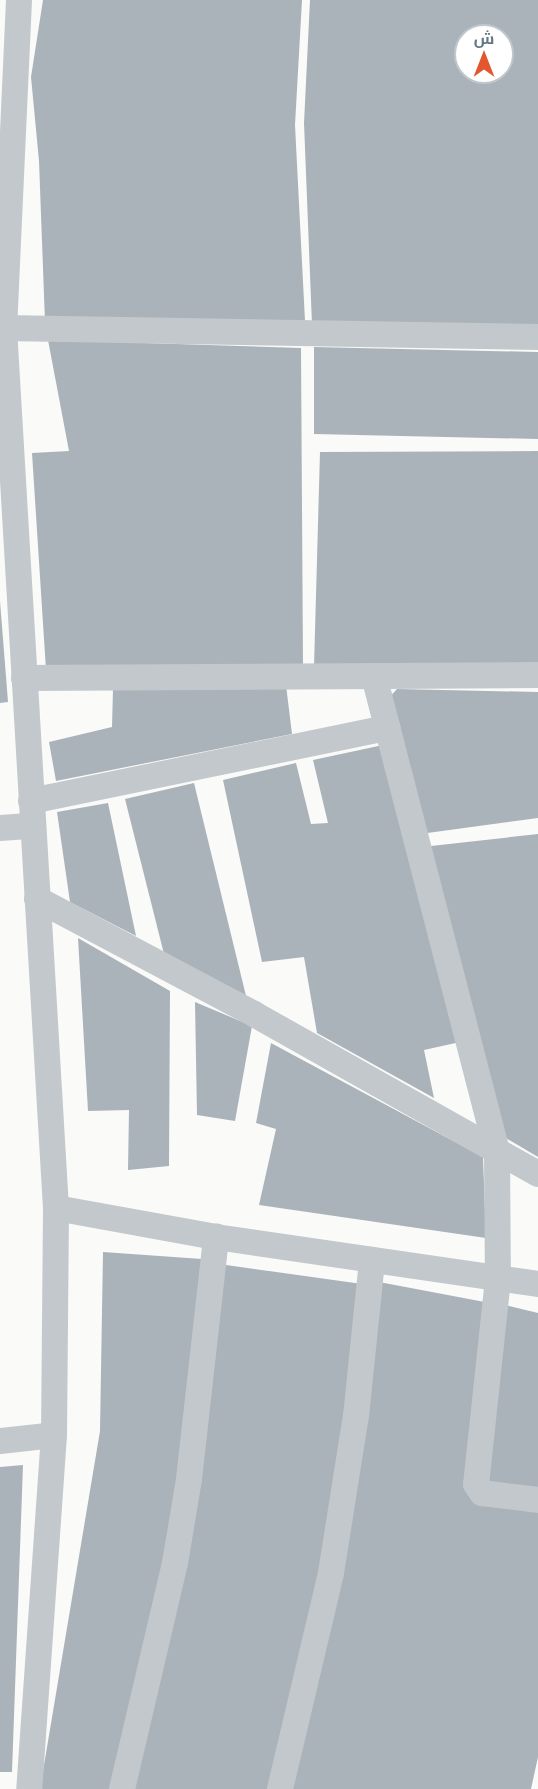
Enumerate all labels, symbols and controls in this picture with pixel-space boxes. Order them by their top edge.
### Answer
north arrow [454,24,514,84]
text: ش [474,29,494,47]

